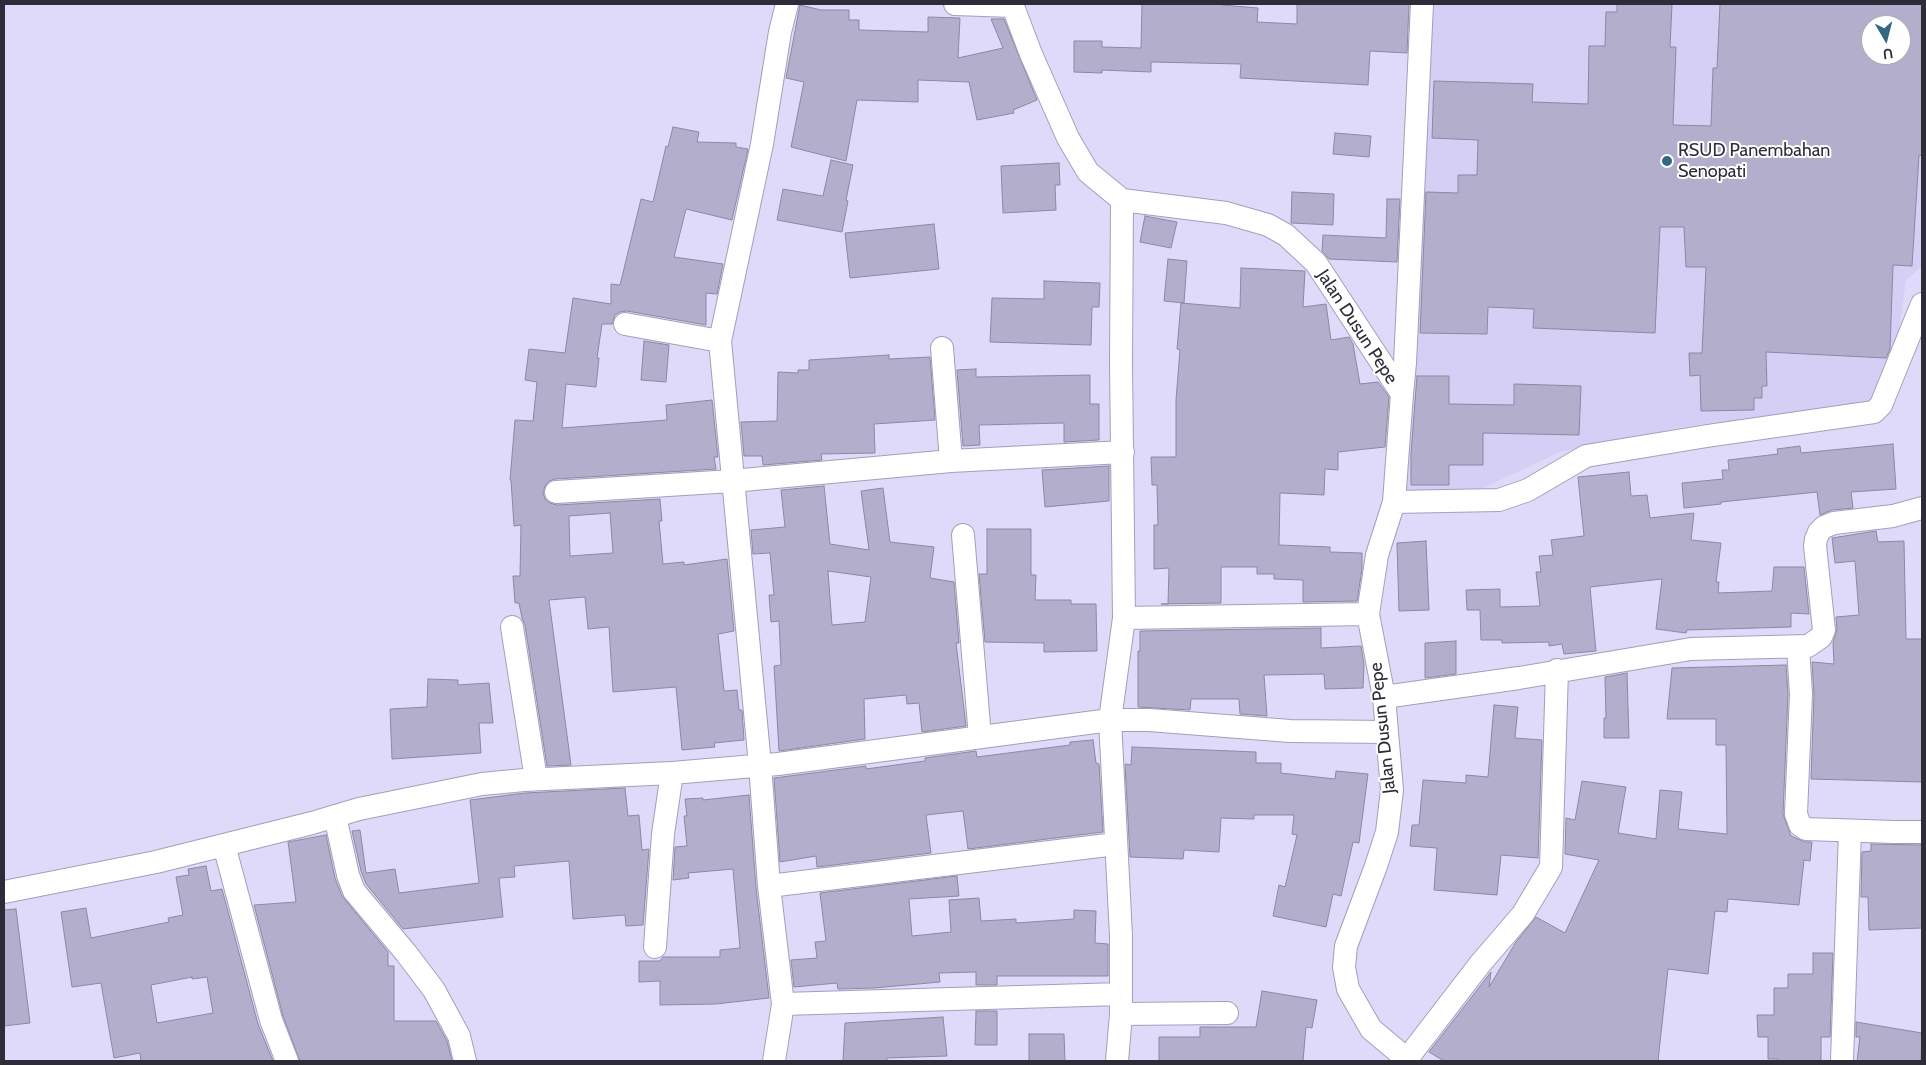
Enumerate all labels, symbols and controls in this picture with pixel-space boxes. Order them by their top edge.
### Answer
north arrow [1861,15,1911,65]
text: U [1882,44,1894,63]
place label: RSUD Panembahan Senopati [1678,140,1830,182]
marker: RSUD Panembahan Senopati [1660,154,1674,168]
street label: Jalan Dusun Pepe [1312,266,1402,388]
street label: Jalan Dusun Pepe [1365,661,1401,795]

